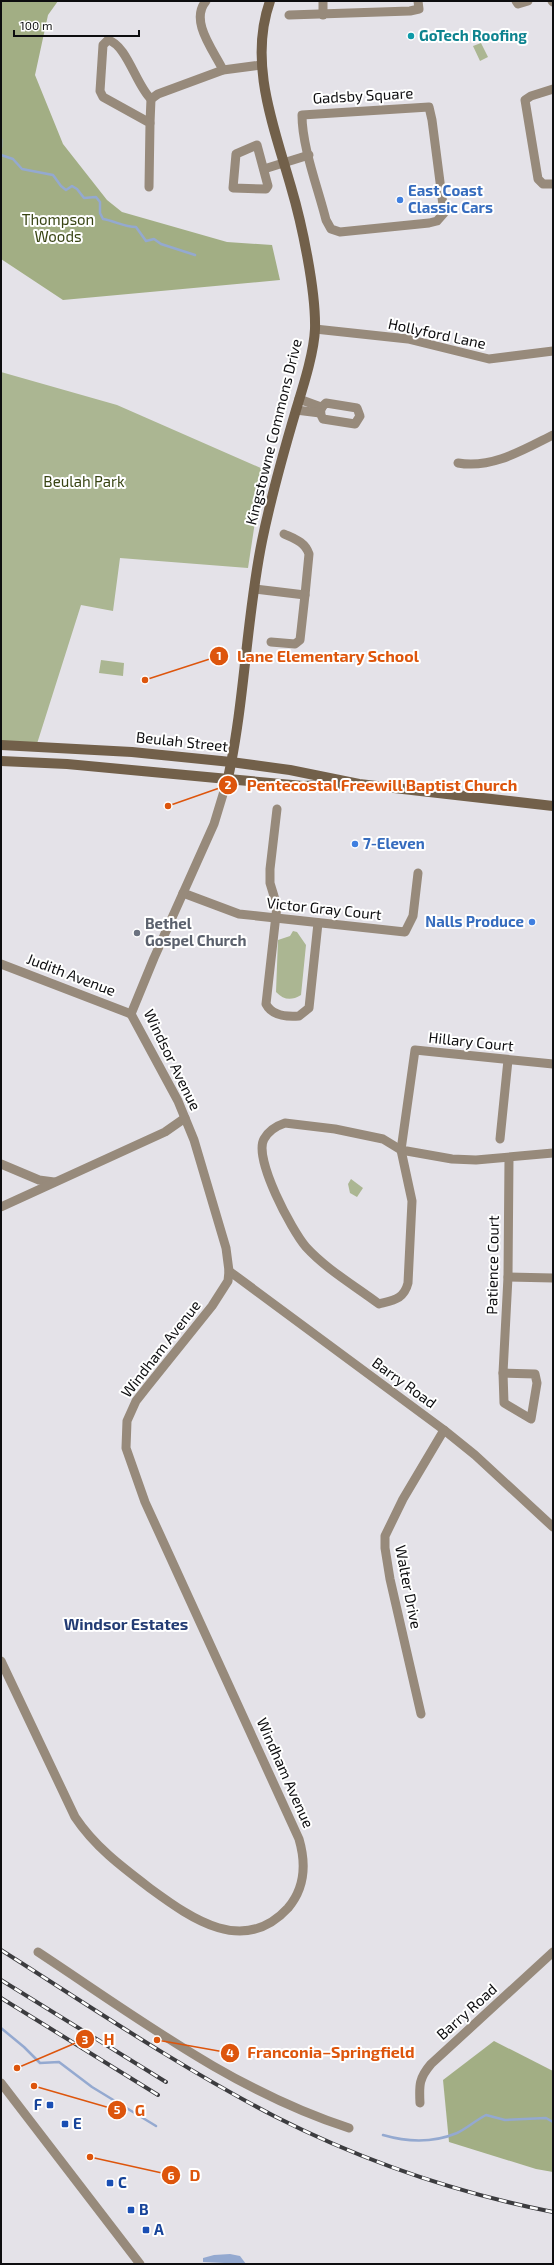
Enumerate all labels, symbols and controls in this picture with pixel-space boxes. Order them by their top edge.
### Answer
scale bar [14,12,139,38]
text: 100 m [20,18,52,32]
place label: GoTech Roofing [419,26,527,44]
marker: GoTech Roofing [406,31,416,41]
street label: Gadsby Square [312,83,414,107]
place label: East Coast Classic Cars [408,181,493,216]
marker: East Coast Classic Cars [395,195,405,205]
park label: Thompson Woods [22,210,94,245]
street label: Hollyford Lane [387,314,488,352]
street label: Kingstowne Commons Drive [241,337,305,527]
park label: Beulah Park [43,472,125,490]
callout: Lane Elementary School [209,642,428,670]
text: Lane Elementary School [237,646,420,666]
text: 1 [216,648,222,662]
street label: Beulah Street [135,727,229,755]
callout: Pentecostal Freewill Baptist Church [218,771,525,799]
text: Pentecostal Freewill Baptist Church [247,775,517,794]
text: 2 [225,777,232,791]
place label: 7-Eleven [363,834,425,852]
marker: 7-Eleven [350,839,360,849]
street label: Victor Gray Court [266,893,383,923]
place label: Nalls Produce [425,912,524,930]
place label: Bethel Gospel Church [145,914,246,949]
marker: Nalls Produce [527,917,537,927]
marker: Bethel Gospel Church [132,928,142,938]
street label: Judith Avenue [24,949,118,999]
street label: Windsor Avenue [141,1006,205,1113]
street label: Hillary Court [428,1028,515,1054]
street label: Patience Court [482,1215,502,1315]
street label: Windham Avenue [117,1296,204,1401]
street label: Barry Road [369,1353,440,1412]
street label: Walter Drive [392,1543,426,1630]
district label: Windsor Estates [64,1614,188,1633]
street label: Windham Avenue [254,1715,318,1830]
street label: Barry Road [432,1979,500,2043]
callout: H [75,2025,122,2053]
text: H [103,2029,115,2048]
text: 3 [82,2032,89,2046]
callout: Franconia–Springfield [220,2039,423,2067]
text: Franconia–Springfield [247,2042,415,2061]
text: 4 [226,2045,234,2059]
place label: F [34,2095,42,2113]
callout: G [107,2096,153,2124]
marker: F [45,2100,55,2110]
text: G [135,2100,145,2119]
text: 5 [114,2102,121,2116]
place label: E [73,2114,82,2132]
marker: E [60,2119,70,2129]
callout: D [161,2161,208,2189]
text: D [190,2165,201,2184]
text: 6 [167,2168,175,2182]
place label: C [118,2173,127,2191]
marker: C [105,2178,115,2188]
place label: B [139,2200,149,2218]
marker: B [126,2205,136,2215]
place label: A [154,2220,164,2238]
marker: A [141,2225,151,2235]

